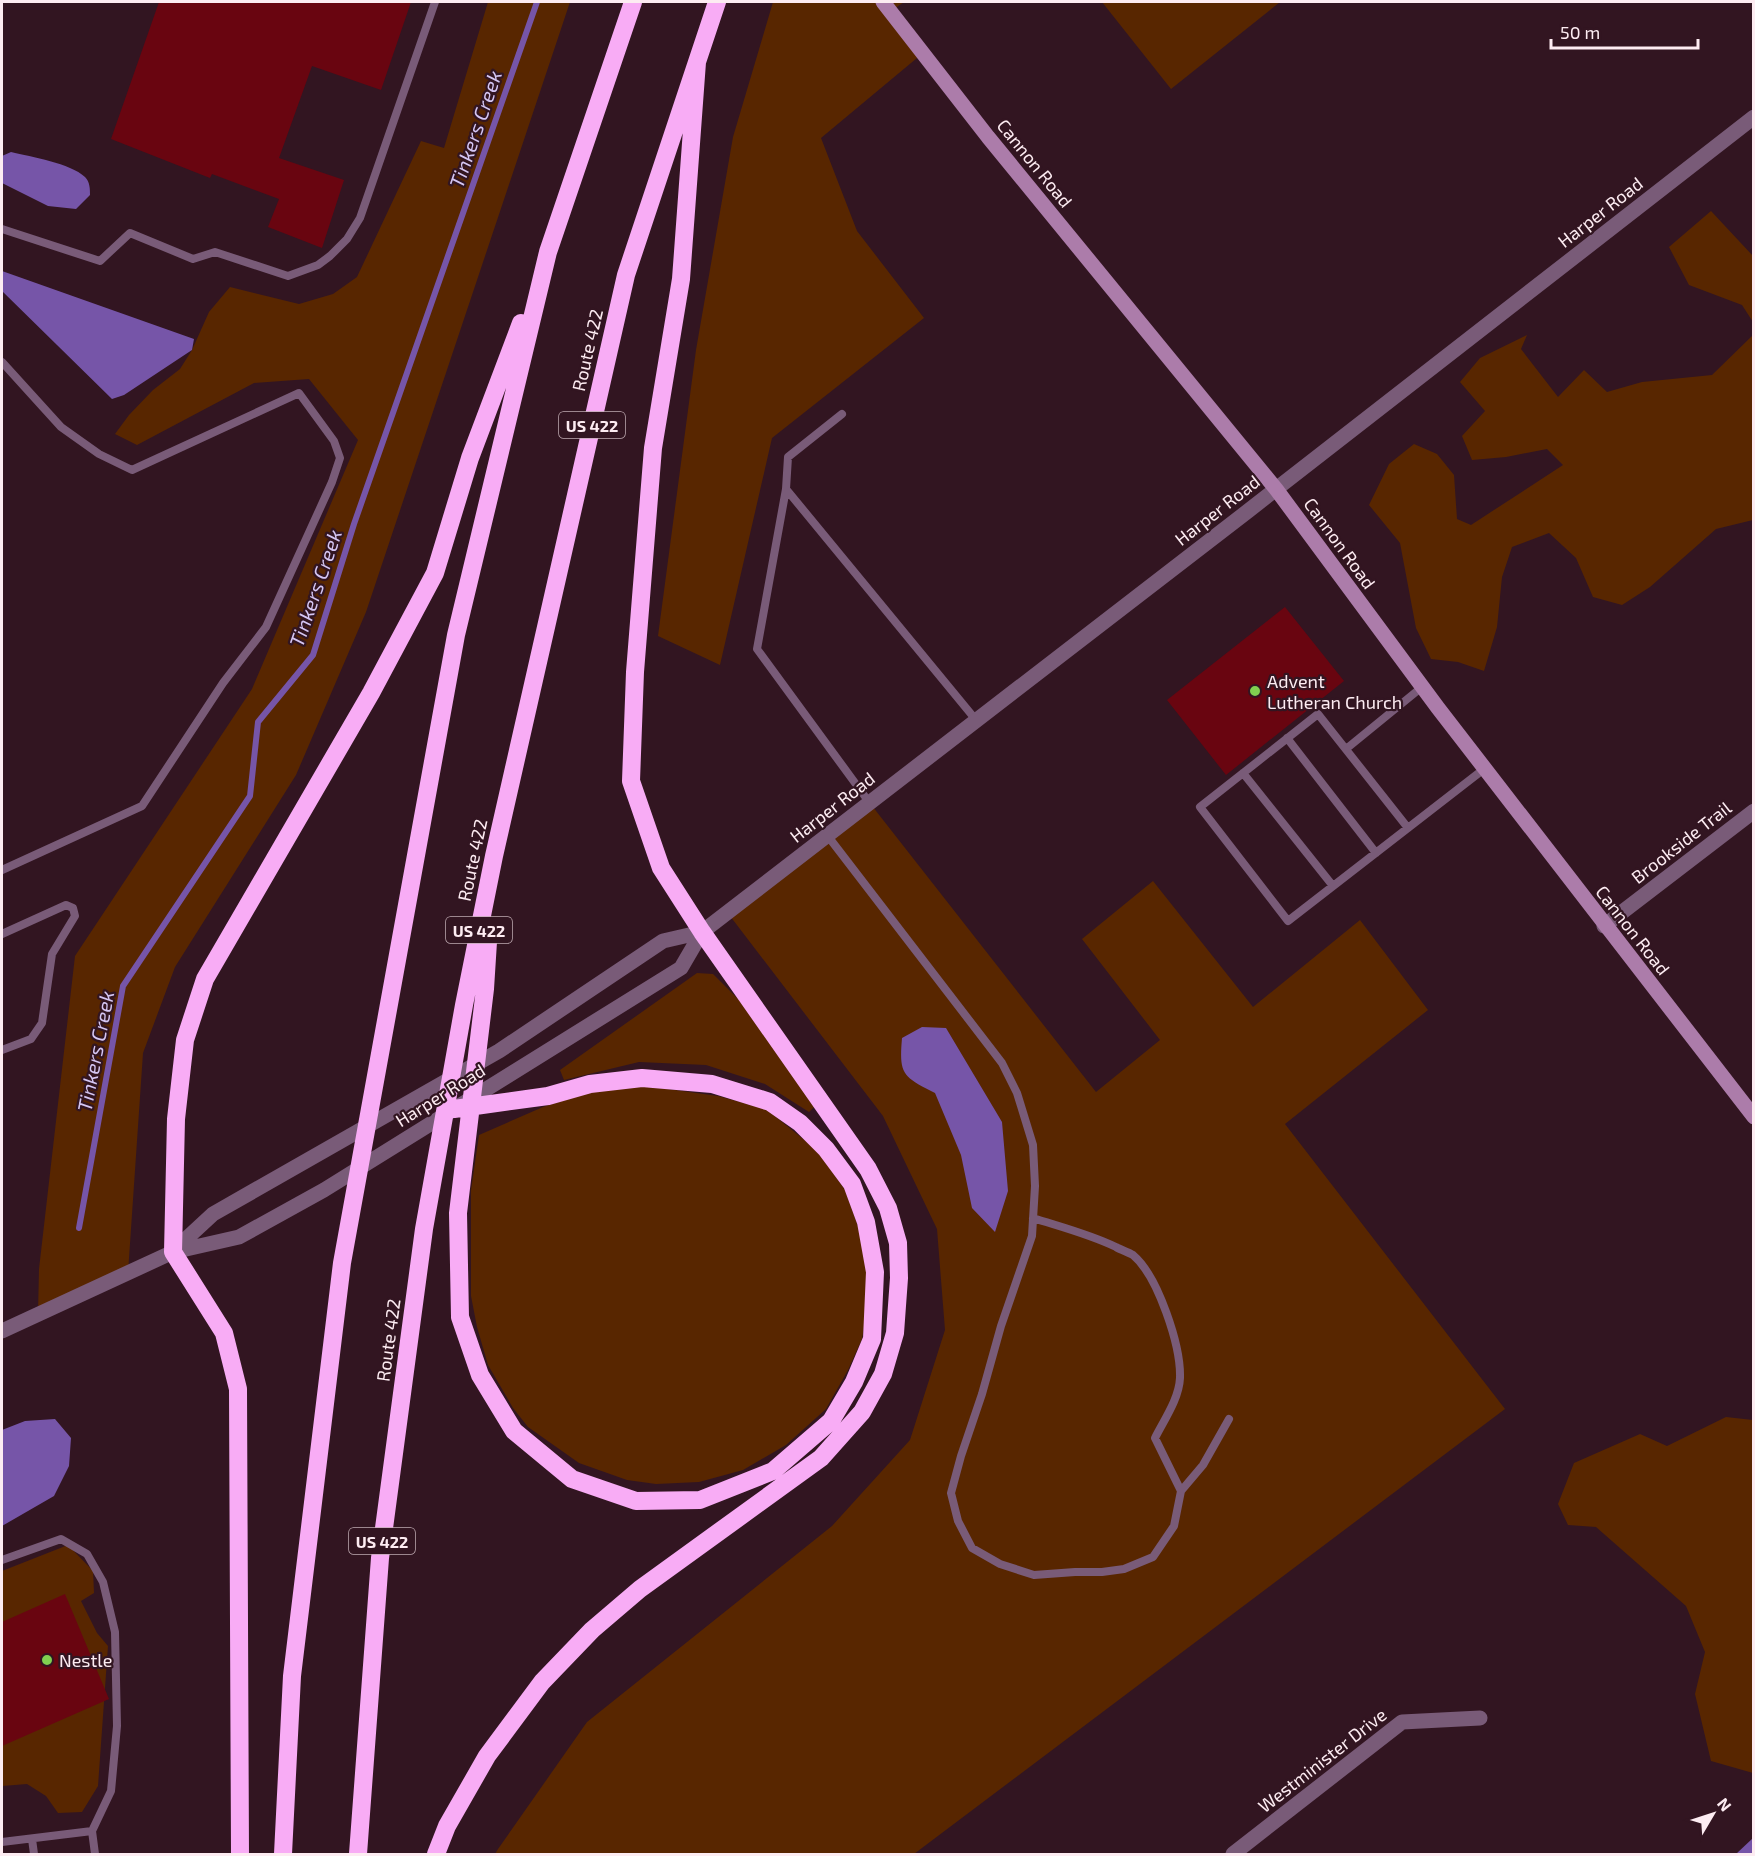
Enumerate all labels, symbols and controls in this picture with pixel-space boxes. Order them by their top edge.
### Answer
scale bar [1551,12,1698,50]
text: 50 m [1560,21,1600,43]
water label: Tinkers Creek [444,67,506,191]
street label: Cannon Road [993,114,1077,212]
street label: Harper Road [1553,172,1647,252]
street label: Route 422 [567,307,607,393]
road number: US 422 [559,412,625,438]
street label: Harper Road [1170,470,1264,550]
street label: Cannon Road [1300,493,1380,593]
water label: Tinkers Creek [284,526,346,650]
place label: Advent Lutheran Church [1267,670,1402,713]
marker: Advent Lutheran Church [1248,684,1262,698]
street label: Harper Road [785,767,879,847]
street label: Brookside Trail [1627,796,1736,888]
street label: Route 422 [453,817,491,903]
street label: Cannon Road [1591,881,1675,979]
road number: US 422 [446,917,512,943]
water label: Tinkers Creek [72,989,118,1113]
street label: Harper Road [391,1059,489,1131]
street label: Route 422 [371,1297,405,1383]
road number: US 422 [349,1528,415,1554]
place label: Nestle [59,1649,112,1671]
marker: Nestle [40,1653,54,1667]
street label: Westminister Drive [1253,1703,1391,1817]
north arrow [1683,1784,1743,1844]
text: N [1714,1794,1736,1815]

